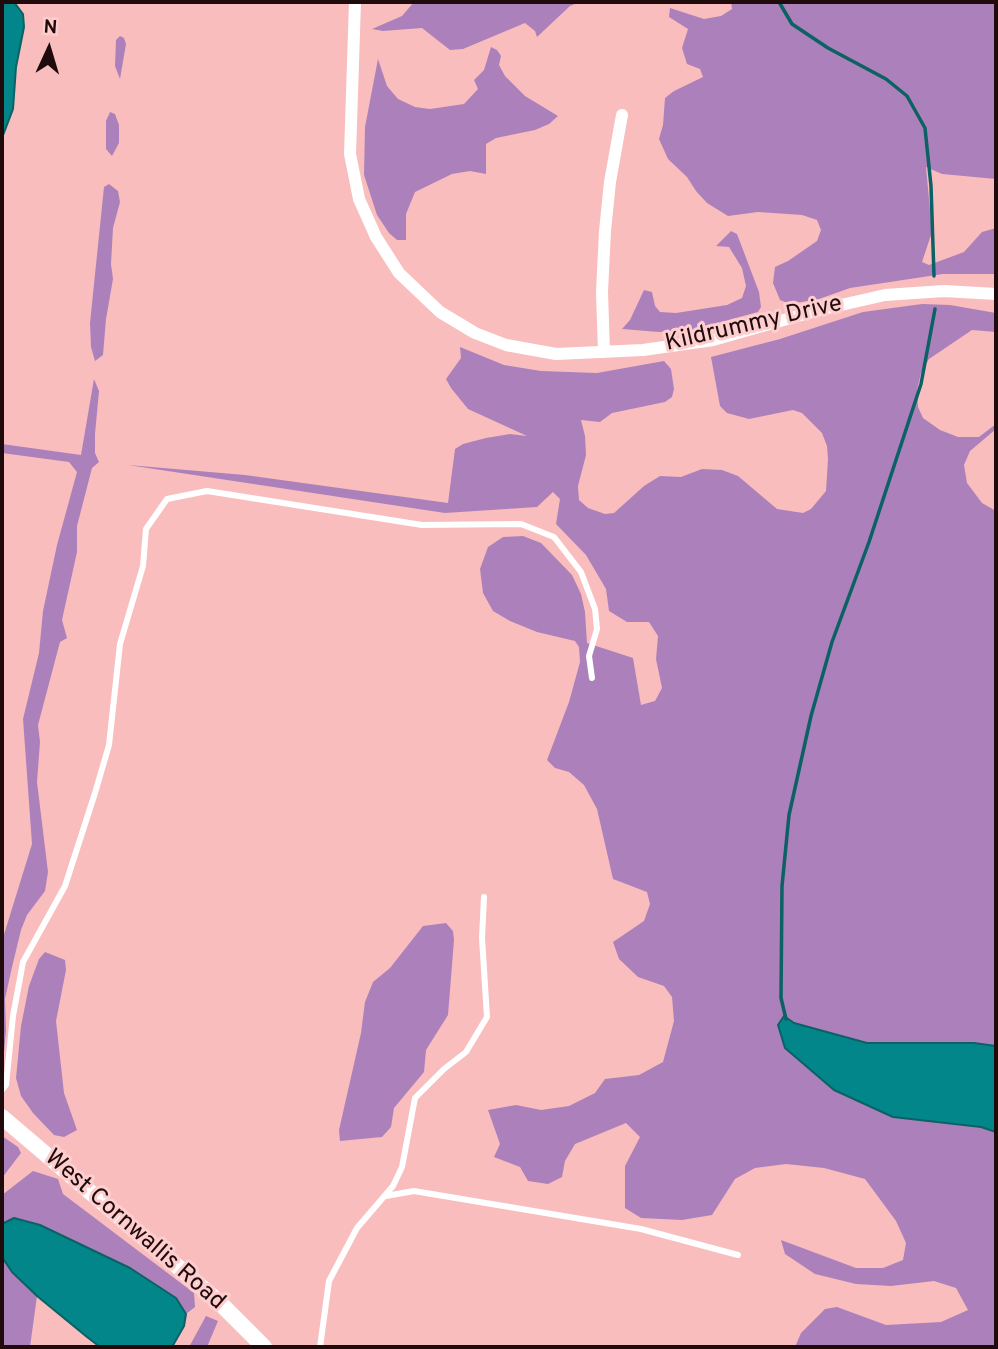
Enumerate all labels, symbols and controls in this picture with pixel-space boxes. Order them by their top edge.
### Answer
north arrow [14,14,84,84]
text: N [43,16,58,40]
street label: Kildrummy Drive [663,291,845,359]
street label: West Cornwallis Road [38,1145,230,1317]

